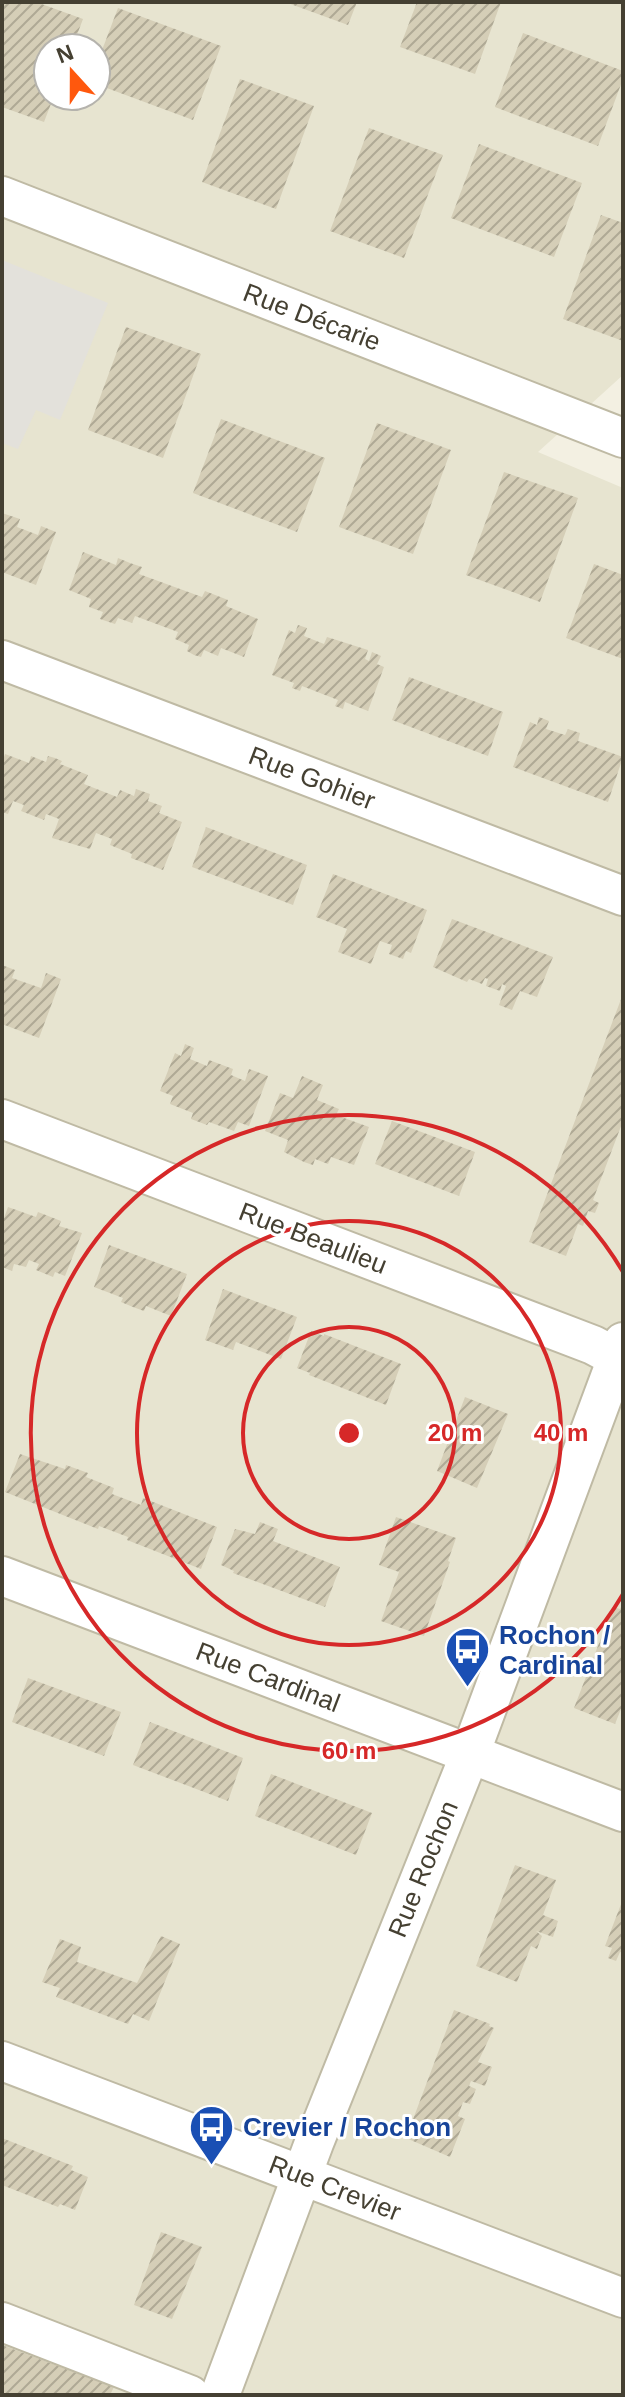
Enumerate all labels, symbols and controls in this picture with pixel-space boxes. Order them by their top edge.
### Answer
north arrow [32,32,112,112]
text: N [53,39,77,68]
street label: Rue Décarie [239,277,385,357]
street label: Rue Gohier [245,740,380,816]
street label: Rue Beaulieu [235,1196,391,1280]
centre of rings [335,1419,363,1447]
text: 20 m [428,1419,482,1446]
text: 40 m [534,1419,588,1446]
place label: Rochon / Cardinal [499,1620,610,1680]
bus stop icon: Rochon / Cardinal [444,1626,492,1689]
street label: Rue Cardinal [192,1636,344,1718]
text: 60 m [322,1737,376,1764]
street label: Rue Rochon [382,1796,464,1942]
bus stop icon: Crevier / Rochon [188,2103,236,2166]
place label: Crevier / Rochon [243,2112,451,2142]
street label: Rue Crevier [265,2149,405,2227]

